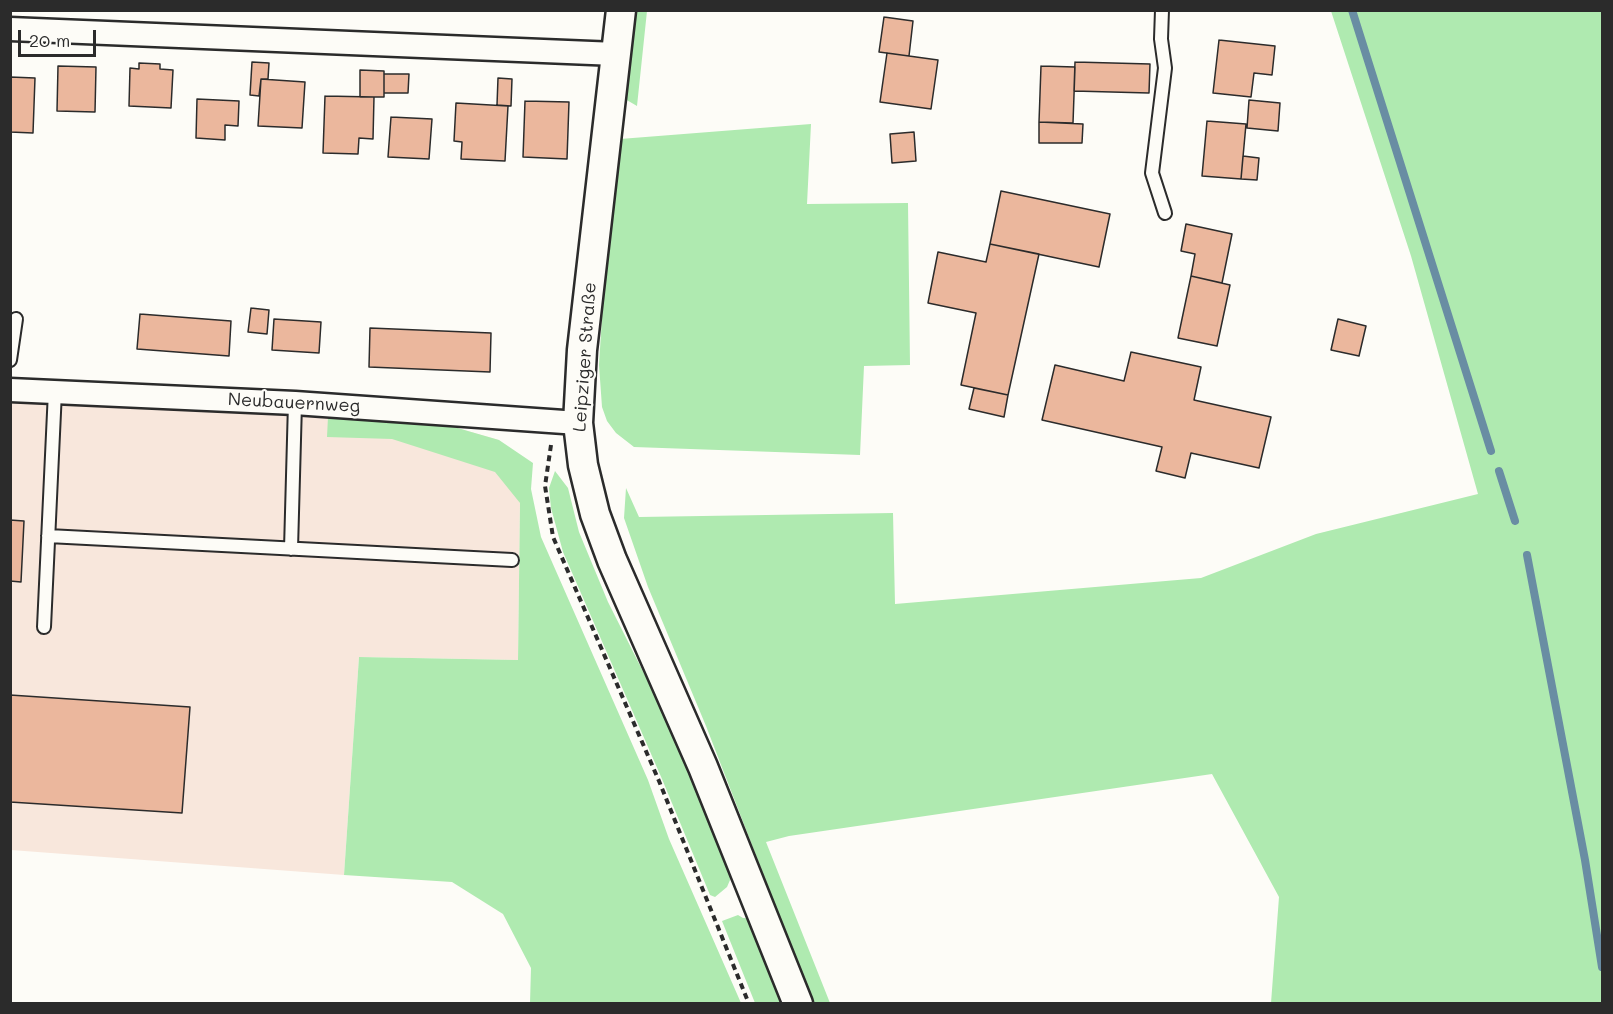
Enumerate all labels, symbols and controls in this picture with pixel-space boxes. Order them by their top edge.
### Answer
scale bar [21,18,99,56]
text: 20 m [29,28,70,52]
street label: Leipziger Straße [569,281,601,433]
street label: Neubauernweg [227,389,361,417]

